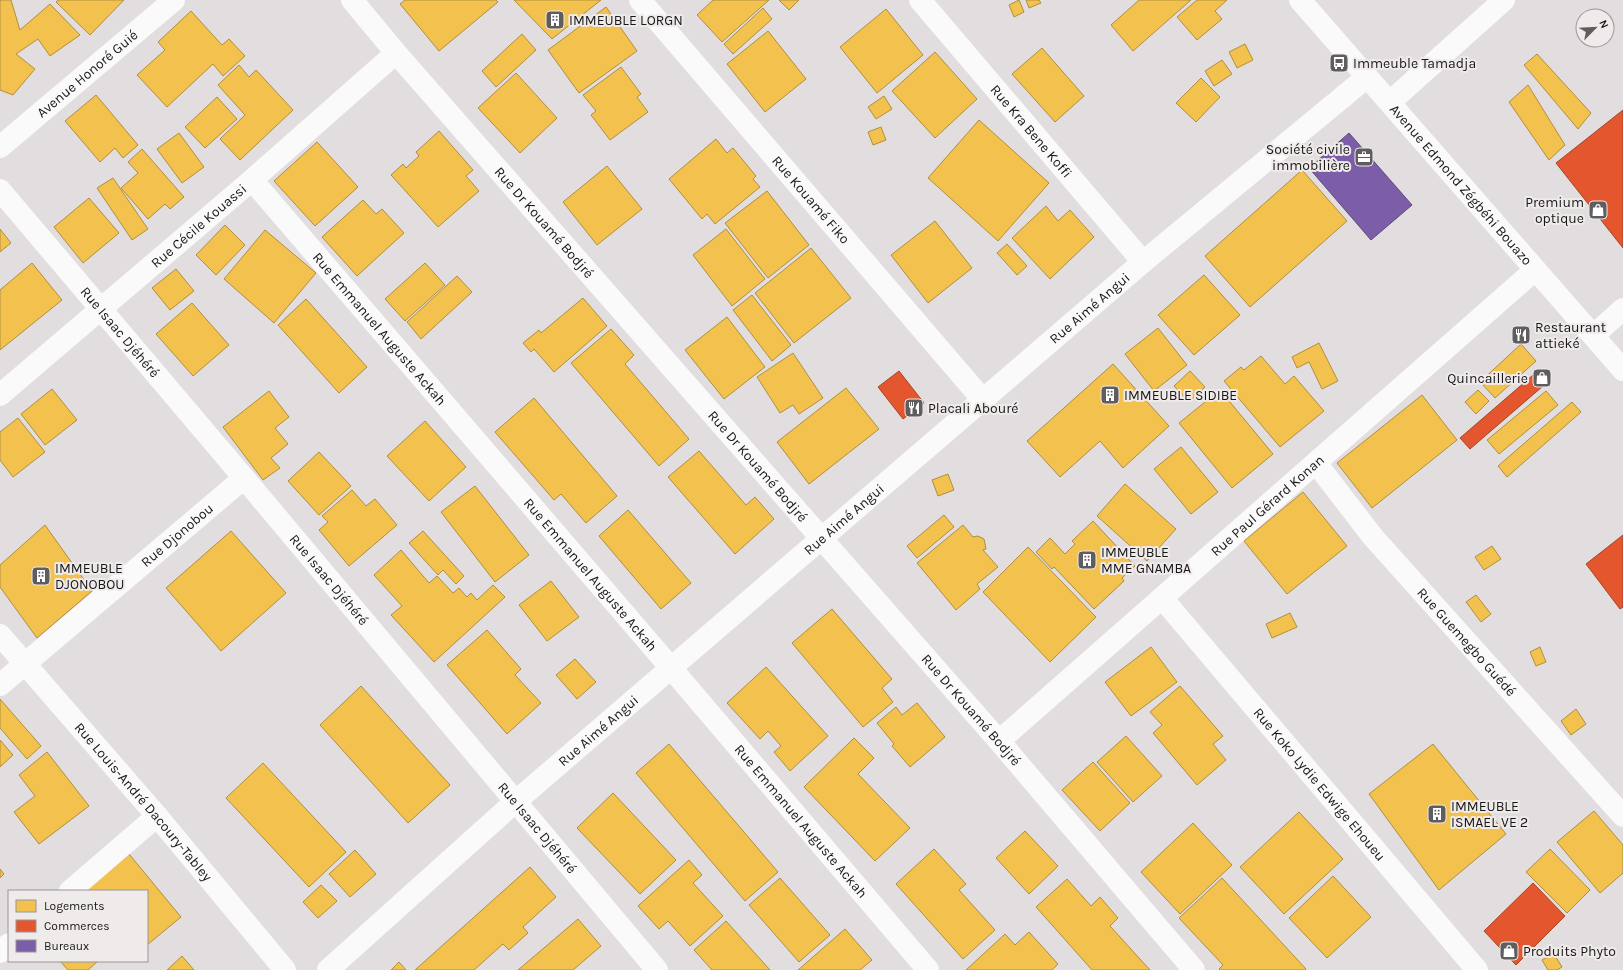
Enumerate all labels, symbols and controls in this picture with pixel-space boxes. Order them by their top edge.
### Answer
north arrow [1575,8,1615,48]
building icon: IMMEUBLE LORGN [544,9,566,31]
place label: IMMEUBLE LORGN [569,12,683,29]
text: N [1596,18,1611,30]
street label: Avenue Honoré Guié [33,26,141,121]
bus stop icon: Immeuble Tamadja [1328,52,1350,74]
place label: Immeuble Tamadja [1353,55,1476,72]
street label: Rue Kra Bene Koffi [987,81,1076,181]
street label: Avenue Edmond Zégbéhi Bouazo [1386,101,1536,269]
place label: Société civile immobilière [1266,141,1350,174]
office icon: Société civile immobilière [1353,146,1375,168]
street label: Rue Kouamé Fiko [769,152,854,247]
street label: Rue Dr Kouamé Bodjré [491,163,598,282]
street label: Rue Cécile Kouassi [147,180,250,271]
place label: Premium optique [1525,194,1584,227]
shop icon: Premium optique [1587,199,1609,221]
street label: Rue Emmanuel Auguste Ackah [309,249,450,409]
street label: Rue Aimé Angui [1046,269,1133,347]
street label: Rue Isaac Djéhéré [77,283,163,381]
place label: Restaurant attieké [1535,319,1606,352]
restaurant icon: Restaurant attieké [1510,324,1532,346]
shop icon: Quincaillerie [1531,367,1553,389]
place label: Quincaillerie [1447,370,1528,387]
building icon: IMMEUBLE SIDIBE [1099,384,1121,406]
place label: IMMEUBLE SIDIBE [1124,387,1237,404]
restaurant icon: Placali Abouré [903,397,925,419]
place label: Placali Abouré [928,400,1018,417]
street label: Rue Dr Kouamé Bodjré [705,407,811,525]
street label: Rue Paul Gérard Konan [1207,451,1327,560]
street label: Rue Aimé Angui [800,480,887,559]
street label: Rue Emmanuel Auguste Ackah [520,495,661,655]
street label: Rue Djonobou [137,500,217,570]
street label: Rue Isaac Djéhéré [286,531,372,628]
place label: IMMEUBLE MME GNAMBA [1101,544,1191,577]
building icon: IMMEUBLE MME GNAMBA [1076,549,1098,571]
place label: IMMEUBLE DJONOBOU [55,560,124,593]
building icon: IMMEUBLE DJONOBOU [30,565,52,587]
street label: Rue Guemegbo Guédé [1414,584,1520,700]
street label: Rue Dr Kouamé Bodjré [918,650,1025,769]
street label: Rue Aimé Angui [554,691,642,770]
street label: Rue Koko Lydie Edwige Ehoueu [1250,704,1389,864]
street label: Rue Louis-André Dacoury-Tabley [71,719,216,885]
street label: Rue Emmanuel Auguste Ackah [731,741,871,901]
street label: Rue Isaac Djéhéré [494,779,581,877]
place label: IMMEUBLE ISMAEL VE 2 [1451,798,1528,831]
building icon: IMMEUBLE ISMAEL VE 2 [1426,803,1448,825]
legend [8,890,148,962]
text: Logements [44,899,105,913]
text: Commerces [44,919,110,933]
text: Bureaux [44,939,89,953]
shop icon: Produits Phyto [1498,940,1520,962]
place label: Produits Phyto [1523,943,1616,960]

